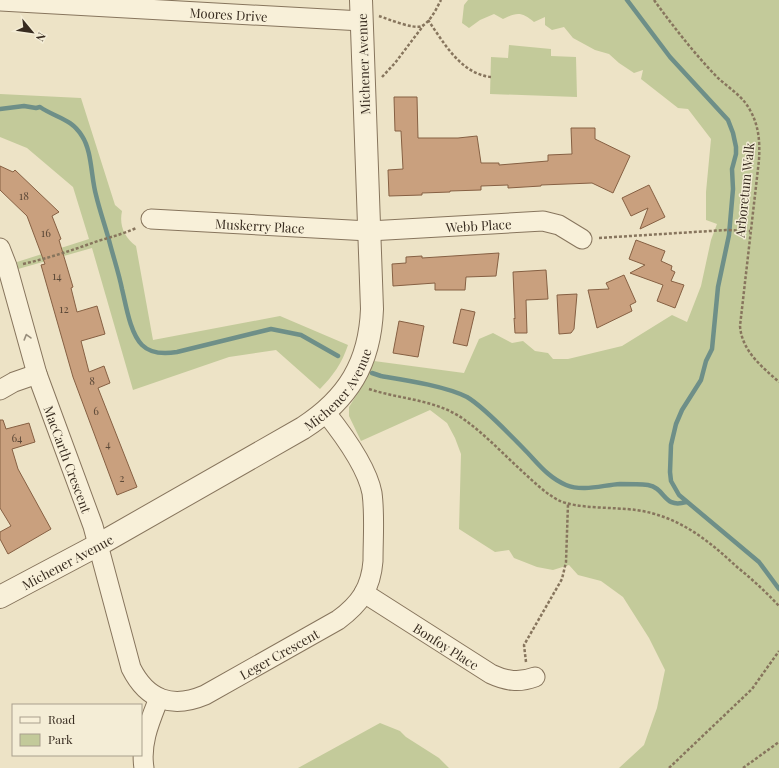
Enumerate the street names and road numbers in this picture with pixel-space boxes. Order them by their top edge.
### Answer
street label: Moores Drive [189,3,269,24]
street label: Michener Avenue [353,13,373,115]
street label: Arboretum Walk [730,141,758,239]
street label: Muskerry Place [215,214,305,236]
street label: Webb Place [444,214,512,235]
street label: Michener Avenue [300,346,374,434]
street label: MacCarth Crescent [41,403,96,515]
street label: Michener Avenue [18,530,116,593]
street label: Bonfoy Place [411,619,483,673]
street label: Leger Crescent [236,624,322,683]

